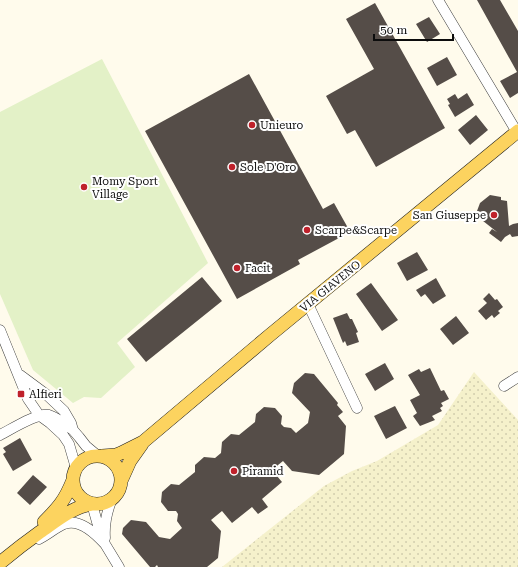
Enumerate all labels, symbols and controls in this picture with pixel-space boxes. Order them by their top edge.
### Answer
scale bar [374,16,453,42]
text: 50 m [380,23,407,37]
place label: Unieuro [260,119,304,132]
marker: Unieuro [247,120,257,130]
place label: Sole D'Oro [240,161,296,174]
marker: Sole D'Oro [227,162,237,172]
place label: Momy Sport Village [92,175,158,201]
marker: Momy Sport Village [79,182,89,192]
place label: San Giuseppe [413,209,486,222]
marker: San Giuseppe [489,210,499,220]
place label: Scarpe&Scarpe [315,224,397,237]
marker: Scarpe&Scarpe [302,225,312,235]
street label: VIA GIAVENO [297,258,363,315]
place label: Facit [245,262,271,275]
marker: Facit [232,263,242,273]
place label: Alfieri [29,388,62,401]
marker: Alfieri [16,389,26,399]
place label: Piramid [242,465,284,478]
marker: Piramid [229,466,239,476]

